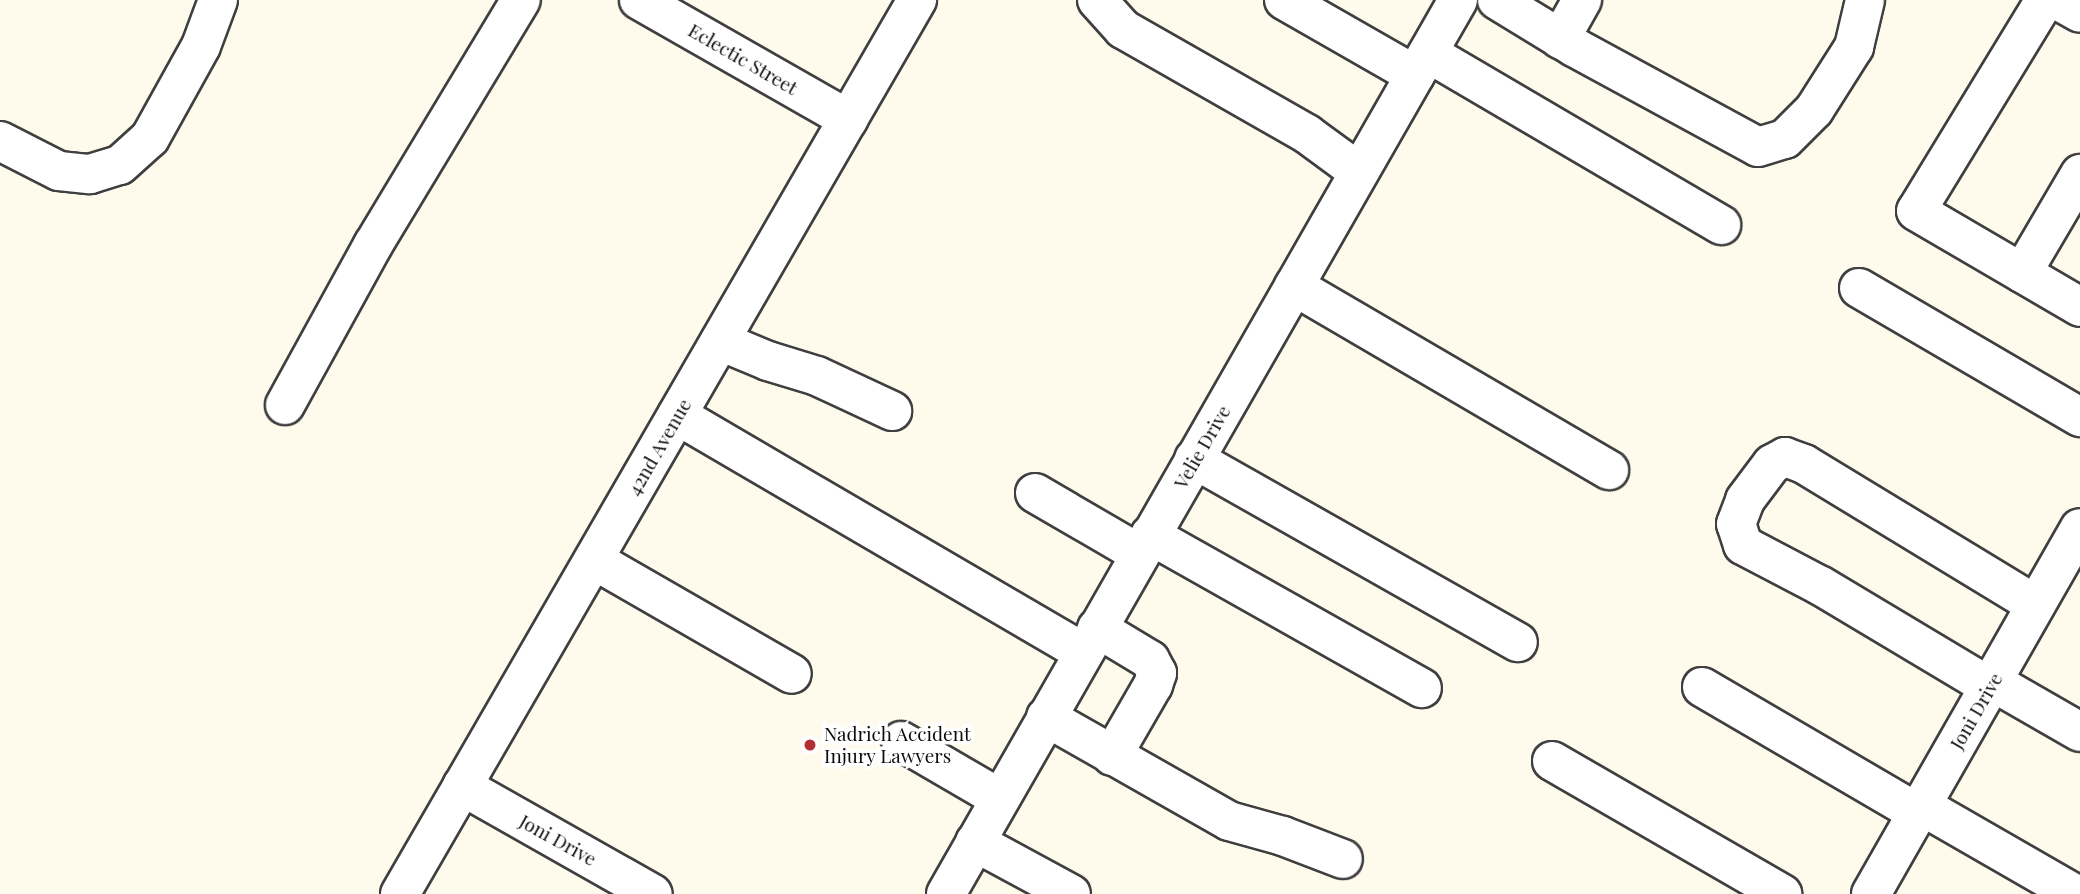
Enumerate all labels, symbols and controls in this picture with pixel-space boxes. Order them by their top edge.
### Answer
street label: Eclectic Street [684,19,802,99]
street label: 42nd Avenue [622,394,696,500]
street label: Velie Drive [1169,401,1235,493]
street label: Joni Drive [1945,669,2007,753]
place label: Nadrich Accident Injury Lawyers [824,723,971,767]
marker: Nadrich Accident Injury Lawyers [802,737,818,753]
street label: Joni Drive [516,810,600,870]

